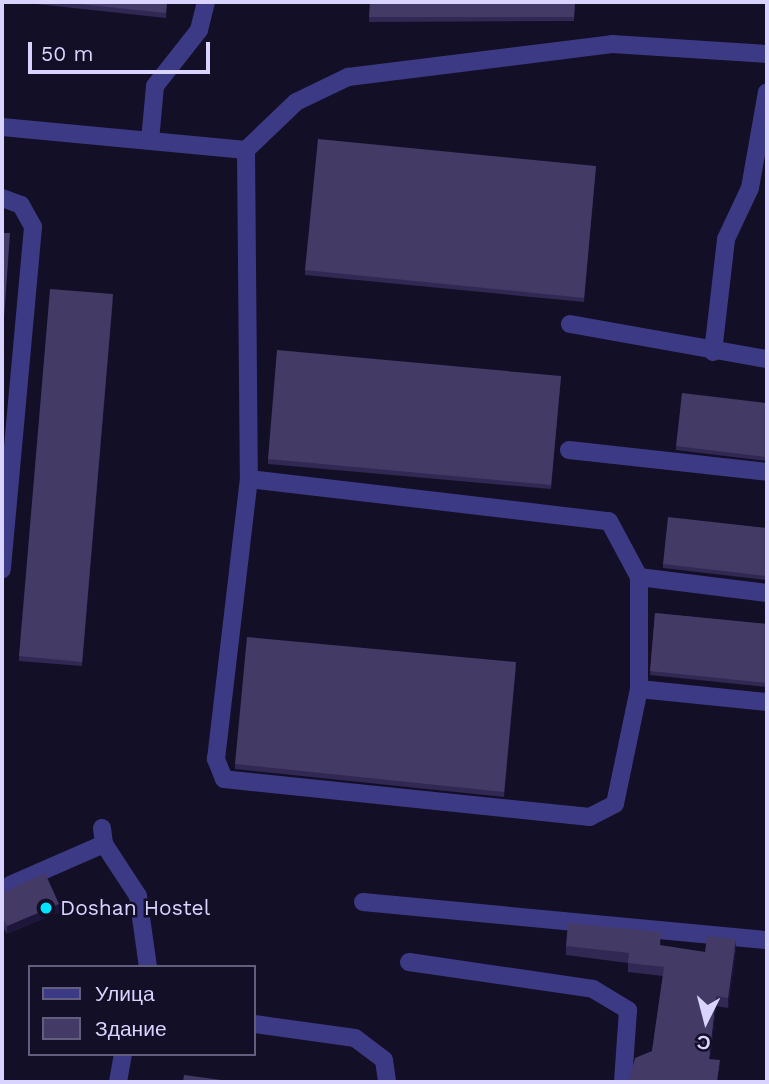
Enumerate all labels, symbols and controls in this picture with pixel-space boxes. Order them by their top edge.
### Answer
scale bar [32,28,214,72]
text: 50 m [41,41,93,66]
place label: Doshan Hostel [60,895,210,921]
marker: Doshan Hostel [38,900,54,916]
legend [28,965,256,1056]
text: Улица [95,981,155,1006]
north arrow [671,986,741,1056]
text: Здание [95,1016,167,1041]
text: С [696,1030,712,1055]

